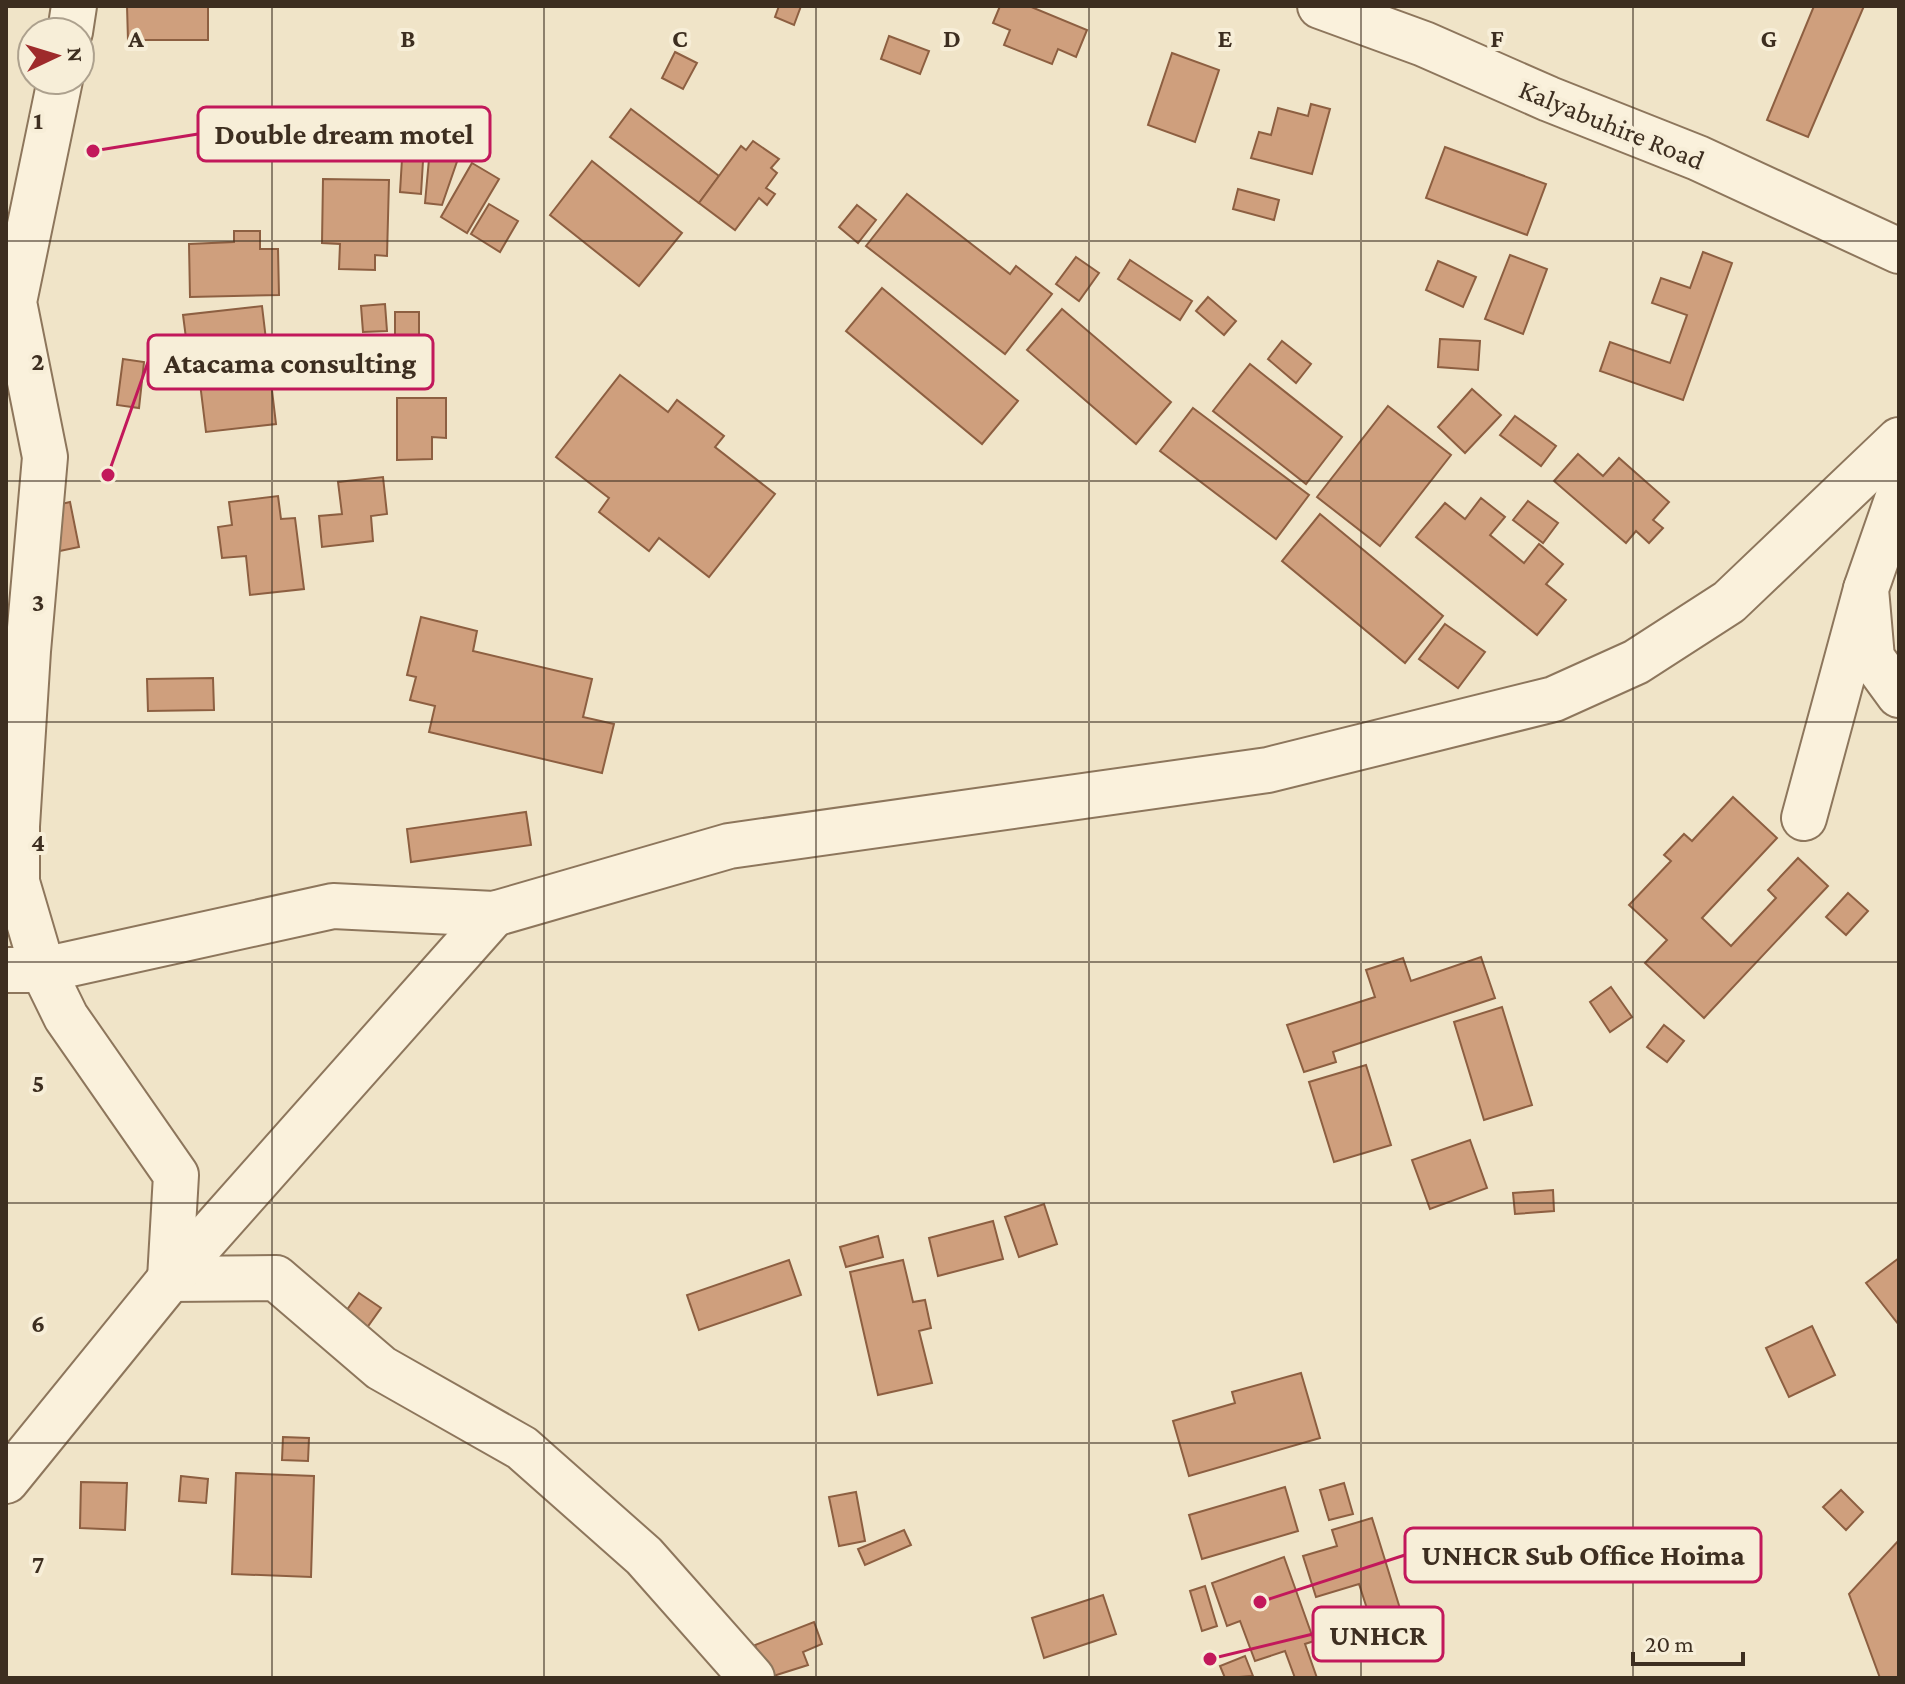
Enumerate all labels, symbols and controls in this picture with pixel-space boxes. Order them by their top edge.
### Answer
north arrow [16,16,96,96]
text: A [127,24,144,53]
text: B [400,24,416,53]
text: C [672,24,688,53]
text: D [943,24,961,53]
text: E [1218,24,1233,53]
text: F [1490,24,1504,53]
text: G [1761,24,1777,53]
text: N [62,46,88,63]
street label: Kalyabuhire Road [1515,73,1709,176]
text: 1 [33,106,43,135]
callout: Double dream motel [198,107,490,161]
text: Double dream motel [214,117,474,150]
callout: Atacama consulting [148,335,433,389]
text: Atacama consulting [163,346,416,379]
text: 2 [31,347,45,376]
text: 3 [32,588,44,617]
text: 4 [31,828,45,857]
text: 5 [32,1069,44,1098]
text: 6 [31,1309,45,1338]
callout: UNHCR Sub Office Hoima [1405,1528,1761,1582]
text: UNHCR Sub Office Hoima [1421,1538,1745,1571]
text: 7 [32,1550,44,1579]
callout: UNHCR [1313,1607,1443,1661]
scale bar [1633,1616,1743,1666]
text: UNHCR [1329,1618,1428,1651]
text: 20 m [1645,1630,1694,1657]

